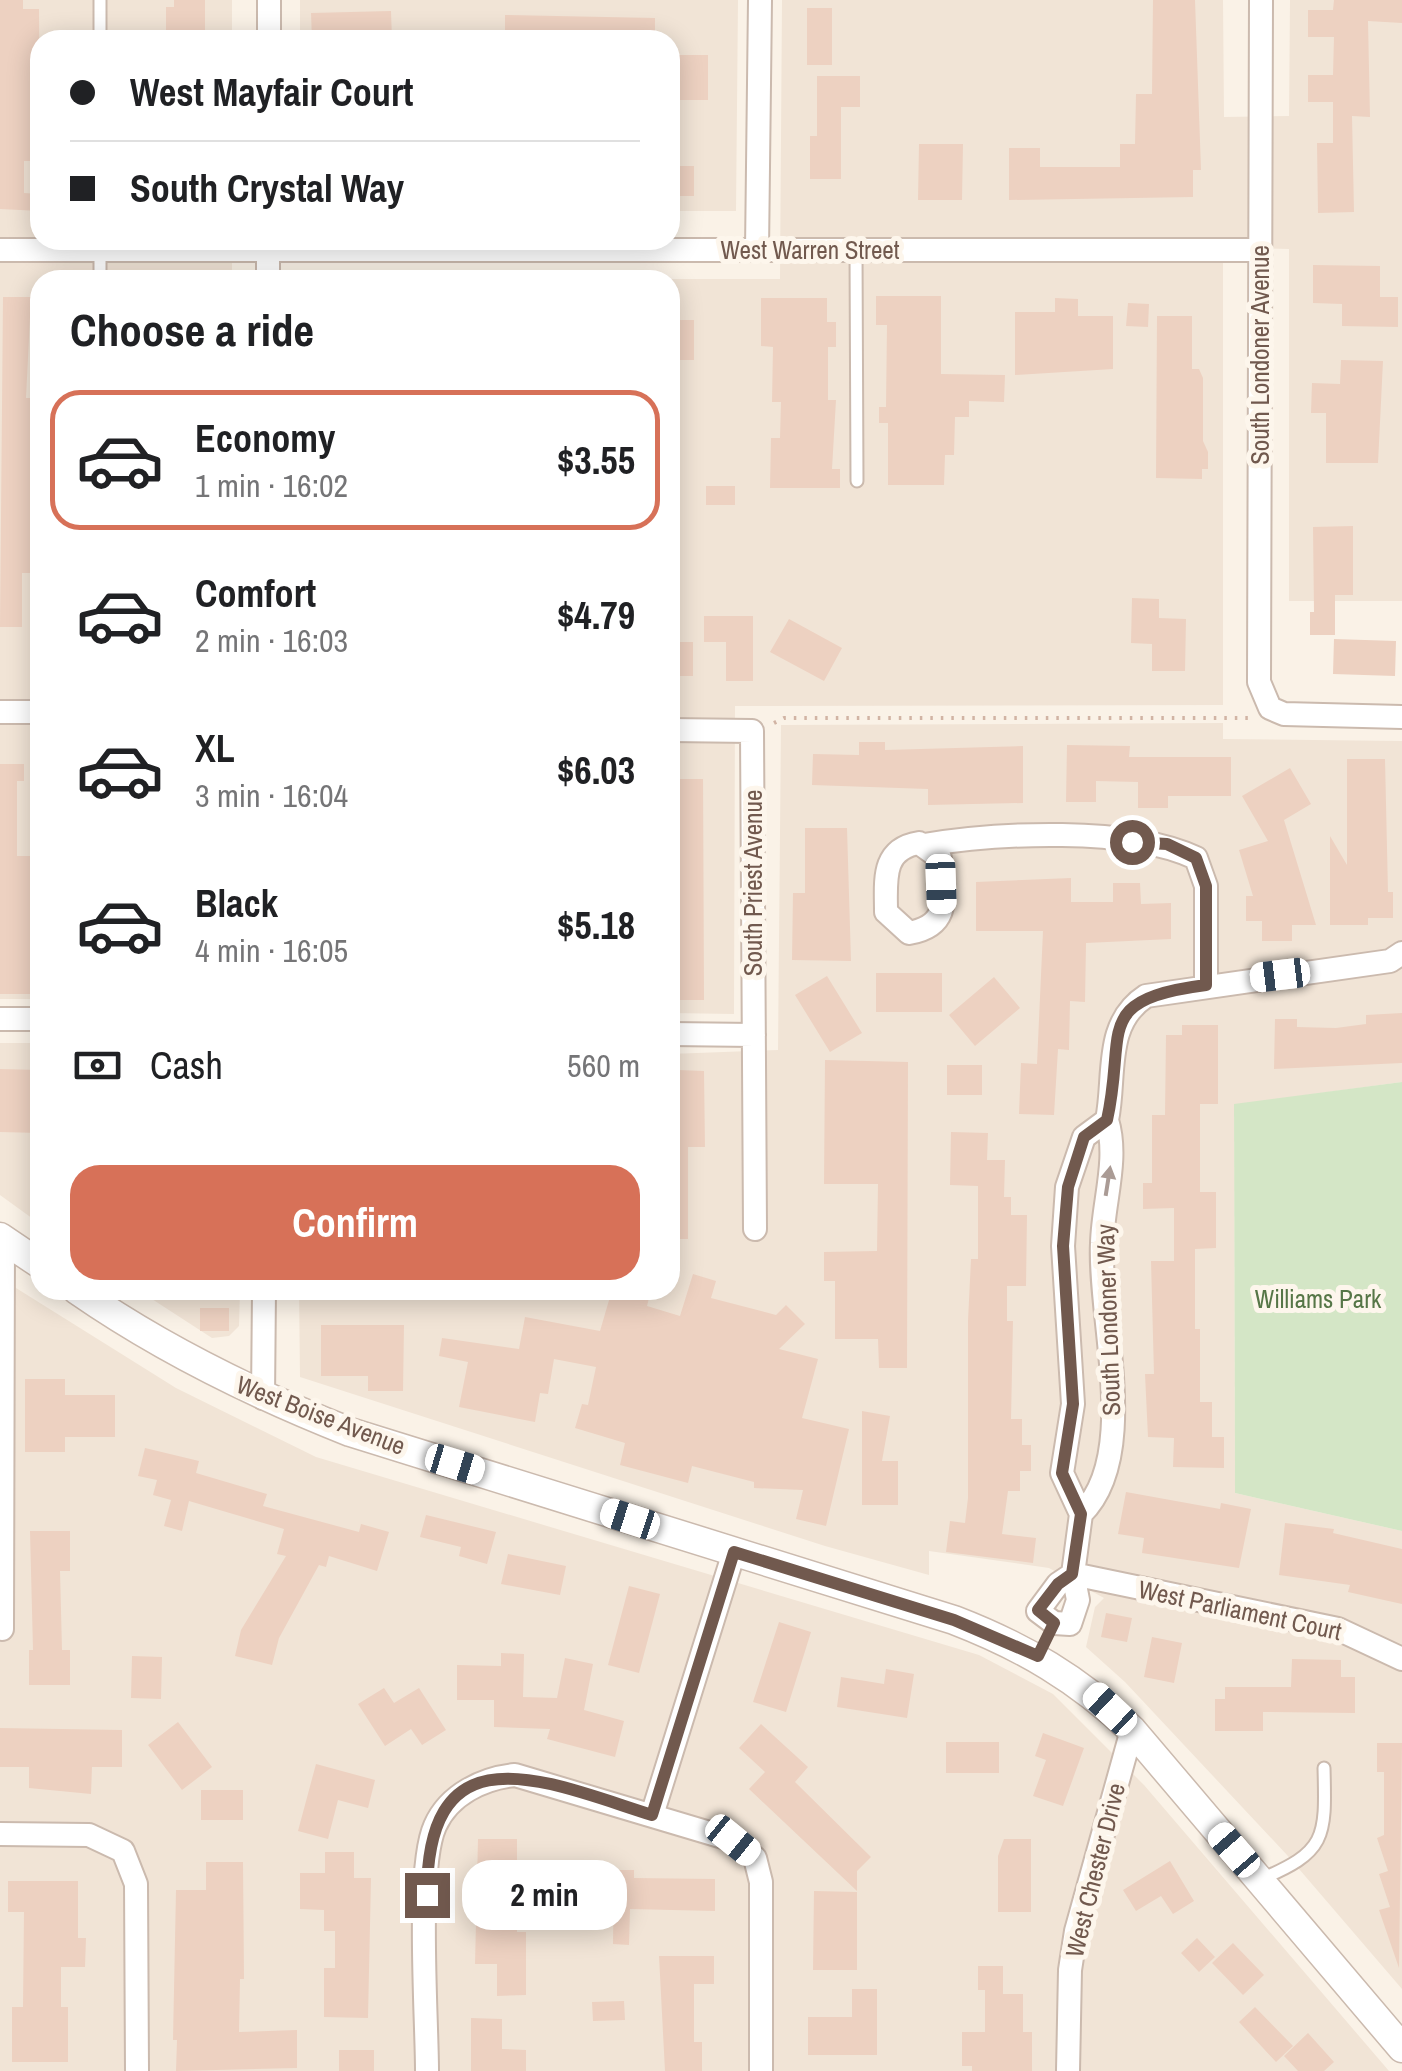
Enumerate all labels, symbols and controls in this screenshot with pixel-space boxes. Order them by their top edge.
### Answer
text: West Mayfair Court [130,67,413,118]
text: South Crystal Way [130,163,404,214]
street label: West Warren Street [721,233,900,267]
street label: South Londoner Avenue [1243,245,1277,465]
text: Choose a ride [70,299,314,360]
text: Economy [195,413,335,464]
icon: car [75,415,165,505]
text: $3.55 [557,435,635,486]
text: 1 min · 16:02 [195,464,348,507]
text: Comfort [195,568,316,619]
icon: car [75,570,165,660]
text: $4.79 [557,590,635,641]
text: 2 min · 16:03 [195,619,348,662]
text: XL [195,723,235,774]
icon: car [75,725,165,815]
text: $6.03 [557,745,635,796]
text: 3 min · 16:04 [195,774,348,817]
street label: South Priest Avenue [736,790,770,976]
route start [1110,820,1155,865]
car [925,853,957,915]
text: Black [195,878,278,929]
icon: car [75,880,165,970]
text: $5.18 [557,900,635,951]
text: 4 min · 16:05 [195,929,348,972]
car [1248,956,1312,994]
icon: cash [70,1038,125,1093]
text: Cash [150,1040,223,1091]
text: 560 m [567,1044,640,1087]
button: Confirm [70,1165,640,1280]
one-way arrow [1100,1165,1116,1196]
street label: South Londoner Way [1088,1223,1128,1416]
park label: Williams Park [1255,1282,1382,1316]
street label: West Boise Avenue [232,1367,410,1463]
car [422,1441,488,1487]
car [597,1495,663,1543]
street label: West Parliament Court [1135,1572,1345,1648]
car [1078,1678,1142,1740]
street label: West Chester Drive [1057,1779,1133,1961]
car [700,1809,766,1871]
car [1203,1818,1265,1882]
callout: 2 min [462,1860,627,1930]
route end [405,1873,450,1918]
text: 2 min [510,1873,579,1916]

